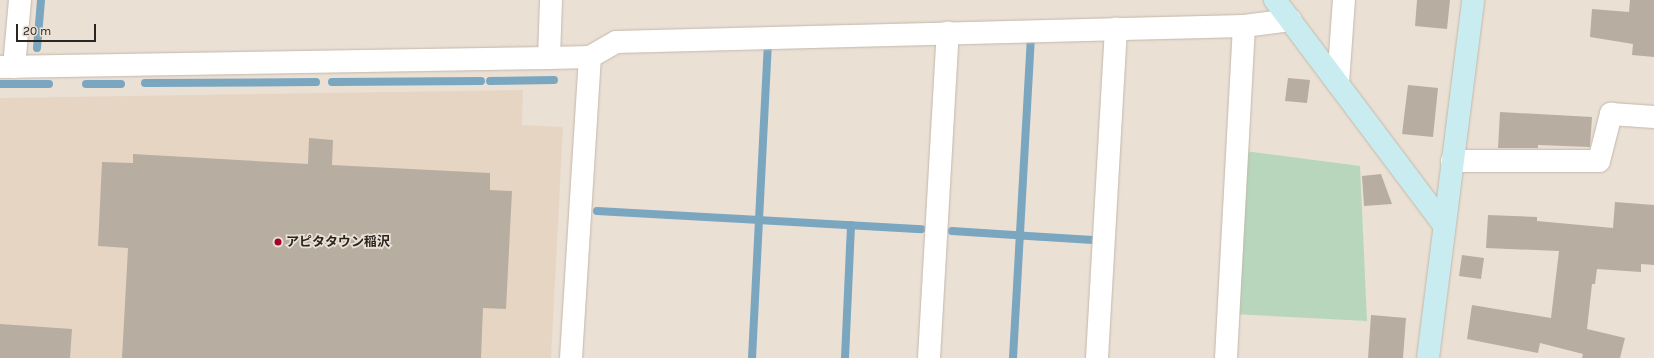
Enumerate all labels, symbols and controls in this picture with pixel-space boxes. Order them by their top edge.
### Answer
scale bar [18,16,98,42]
text: 20 m [23,24,51,38]
place label: アピタタウン稲沢 [286,234,390,250]
marker: アピタタウン稲沢 [273,237,283,247]

